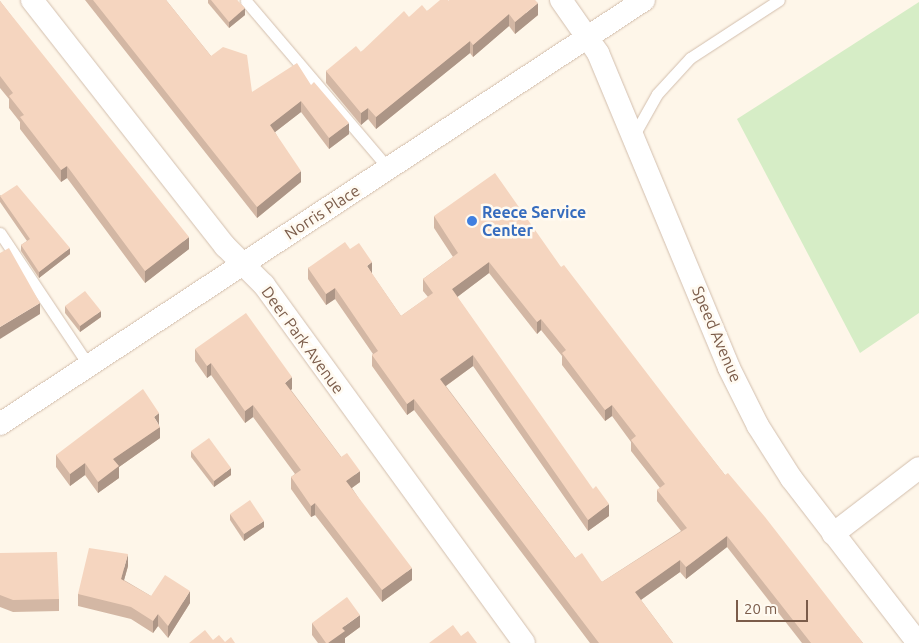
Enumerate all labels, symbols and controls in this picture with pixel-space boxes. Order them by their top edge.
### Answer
street label: Norris Place [281,181,363,243]
place label: Reece Service Center [482,202,586,240]
marker: Reece Service Center [466,215,478,227]
street label: Deer Park Avenue [258,283,348,397]
street label: Speed Avenue [688,283,746,385]
scale bar [739,590,812,622]
text: 20 m [744,600,777,617]

